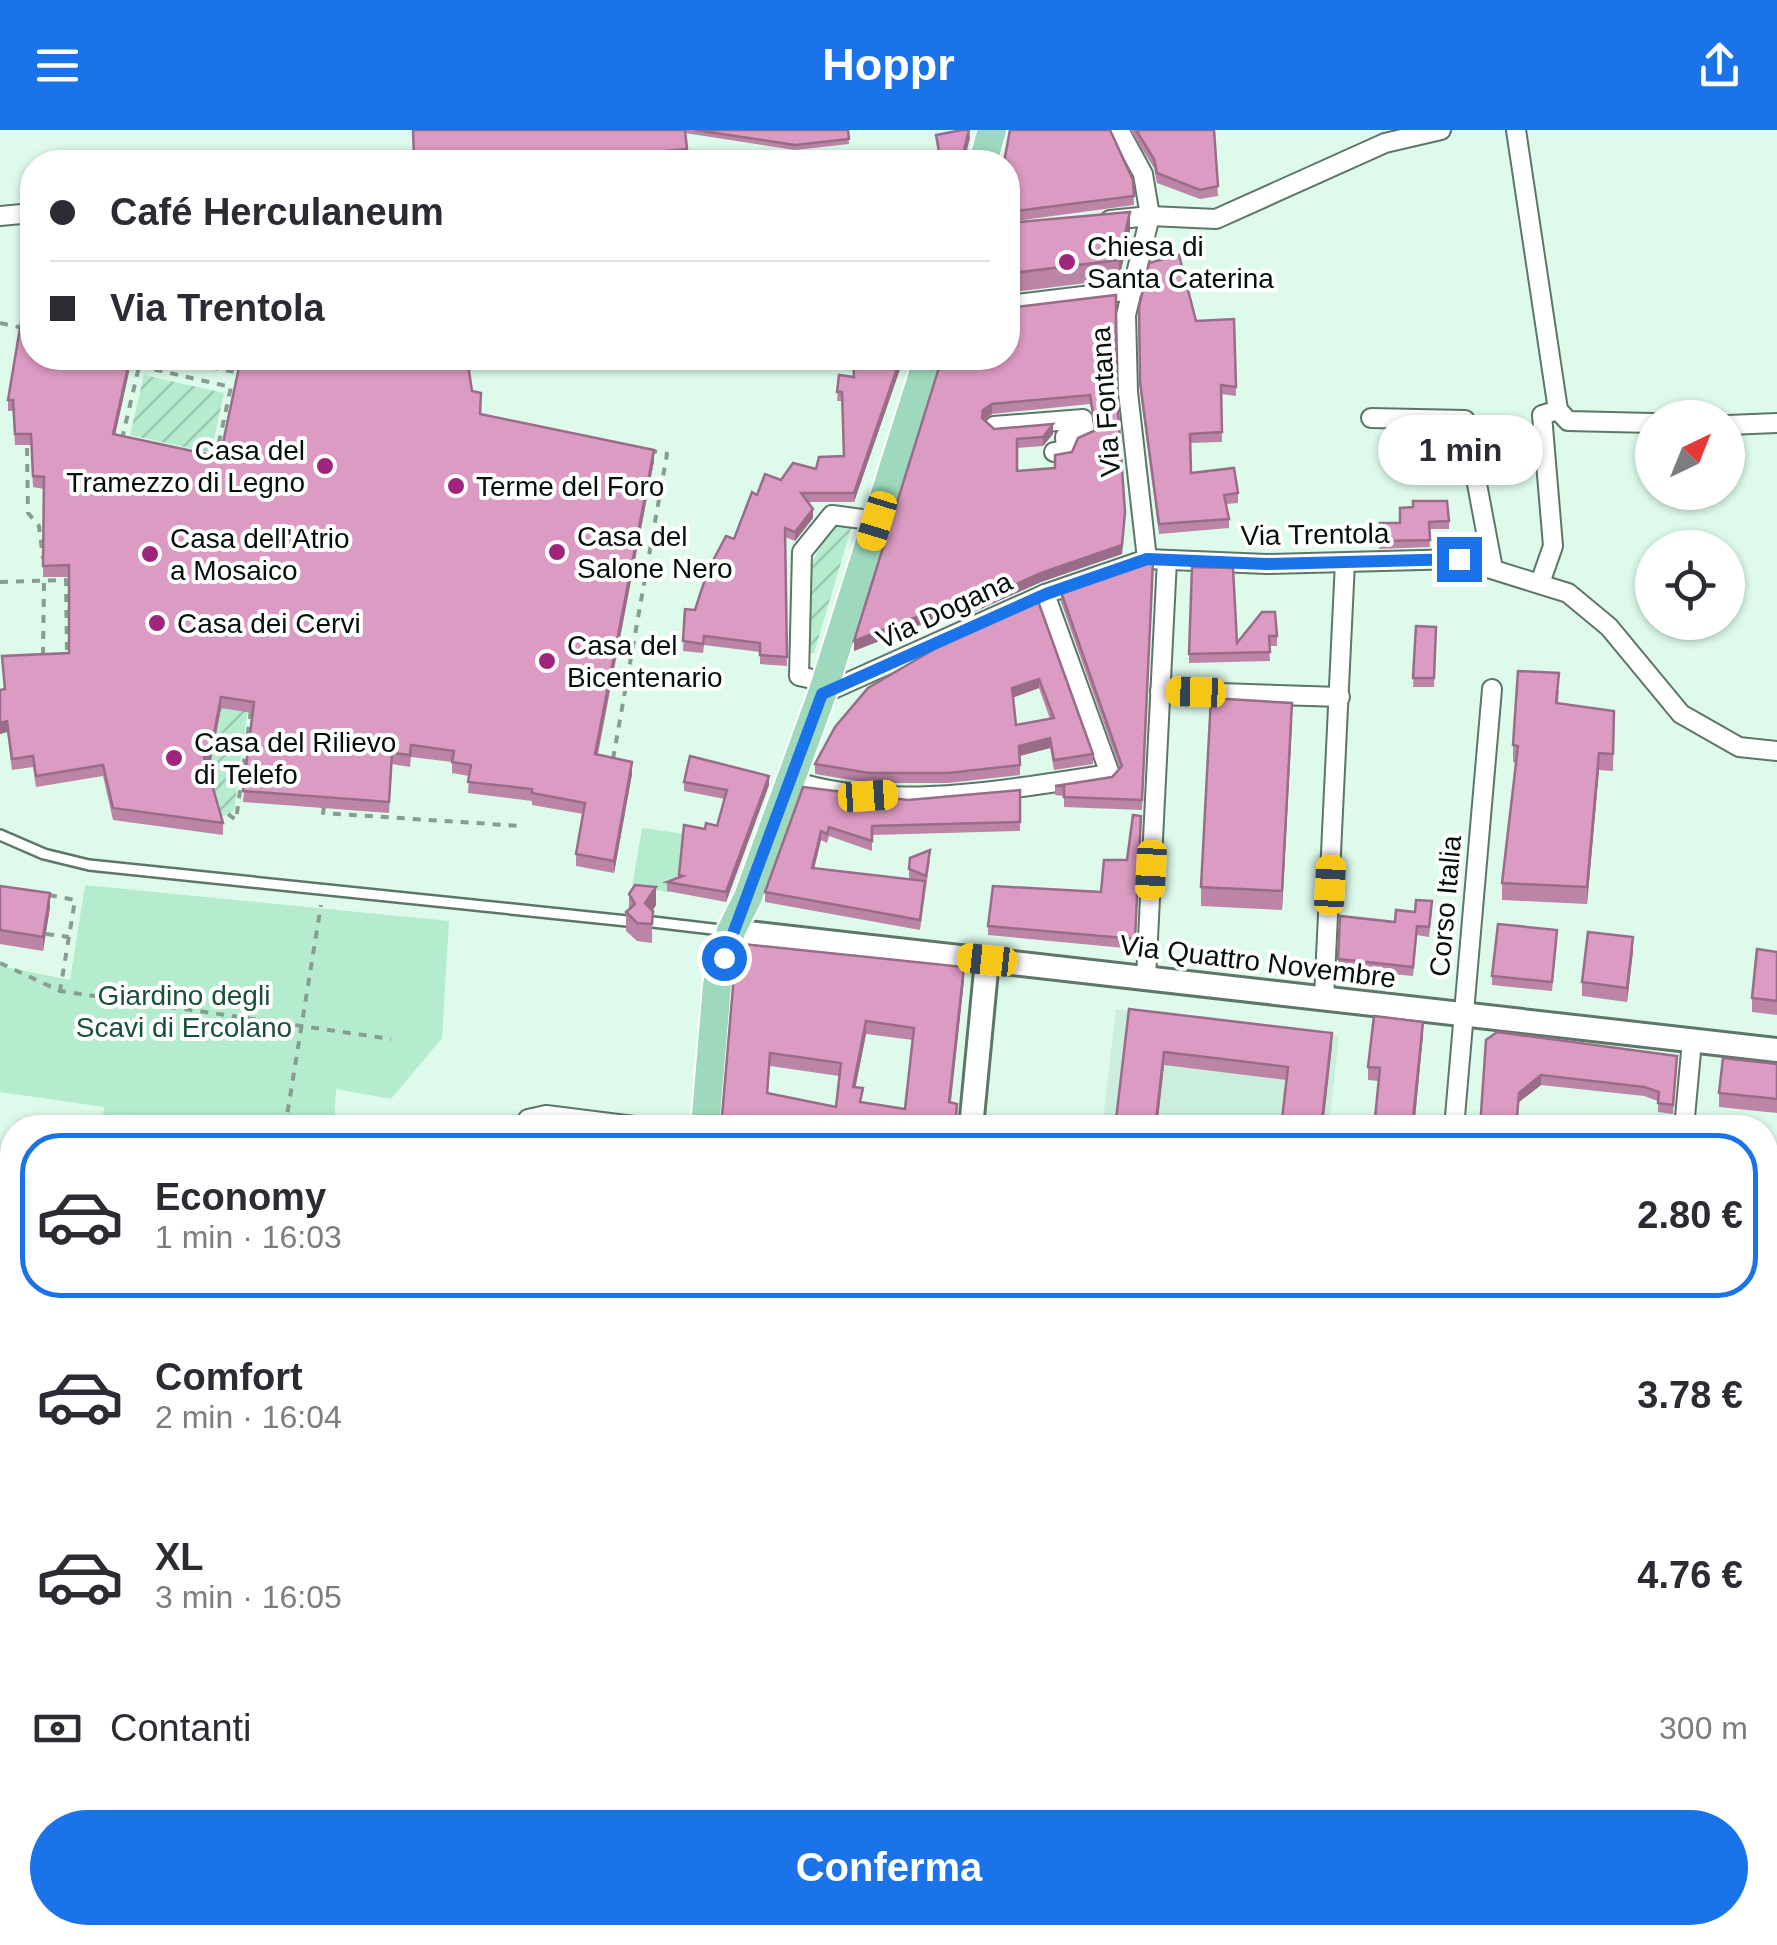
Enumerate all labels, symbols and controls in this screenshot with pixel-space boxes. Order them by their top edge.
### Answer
icon: menu [30,38,85,93]
icon: share [1692,38,1747,93]
text: Hoppr [822,39,955,90]
text: Café Herculaneum [110,191,444,233]
place label: Chiesa di Santa Caterina [1087,231,1274,294]
marker: Chiesa di Santa Caterina [1056,251,1078,273]
text: Via Trentola [110,287,325,329]
street label: Via Fontana [1085,325,1126,478]
north arrow [1635,400,1745,510]
map controls [1635,400,1745,640]
callout: 1 min [1376,414,1542,484]
text: 1 min [1419,432,1502,468]
place label: Casa del Tramezzo di Legno [66,435,305,498]
marker: Casa del Tramezzo di Legno [314,455,336,477]
place label: Terme del Foro [476,471,664,502]
marker: Terme del Foro [445,475,467,497]
car [854,488,900,554]
street label: Via Trentola [1240,518,1390,551]
place label: Casa del Salone Nero [577,521,733,584]
place label: Casa dell'Atrio a Mosaico [170,523,350,586]
button: locate [1635,530,1745,640]
route end [1437,537,1482,582]
marker: Casa del Salone Nero [546,541,568,563]
marker: Casa dell'Atrio a Mosaico [139,543,161,565]
street label: Via Dogana [872,565,1017,655]
place label: Casa dei Cervi [177,608,361,639]
marker: Casa dei Cervi [146,612,168,634]
place label: Casa del Bicentenario [567,630,723,693]
marker: Casa del Bicentenario [536,650,558,672]
car [1165,676,1227,708]
place label: Casa del Rilievo di Telefo [194,727,396,790]
marker: Casa del Rilievo di Telefo [163,747,185,769]
car [837,779,899,813]
street label: Corso Italia [1424,834,1467,978]
car [1134,839,1168,901]
car [1313,854,1347,916]
street label: Via Quattro Novembre [1118,929,1398,994]
route start [702,936,747,981]
car [956,942,1018,978]
park label: Giardino degli Scavi di Ercolano [76,980,292,1043]
icon: car [35,1171,125,1261]
text: Economy [155,1176,326,1218]
text: 2.80 € [1637,1194,1743,1236]
text: 1 min · 16:03 [155,1219,342,1255]
icon: car [35,1351,125,1441]
text: Comfort [155,1356,303,1398]
text: 3.78 € [1637,1374,1743,1416]
text: 2 min · 16:04 [155,1399,342,1435]
icon: car [35,1531,125,1621]
text: XL [155,1536,204,1578]
text: 4.76 € [1637,1554,1743,1596]
text: 3 min · 16:05 [155,1579,342,1615]
icon: cash [30,1701,85,1756]
text: Contanti [110,1707,252,1749]
text: 300 m [1659,1710,1748,1746]
button: Conferma [30,1810,1748,1925]

